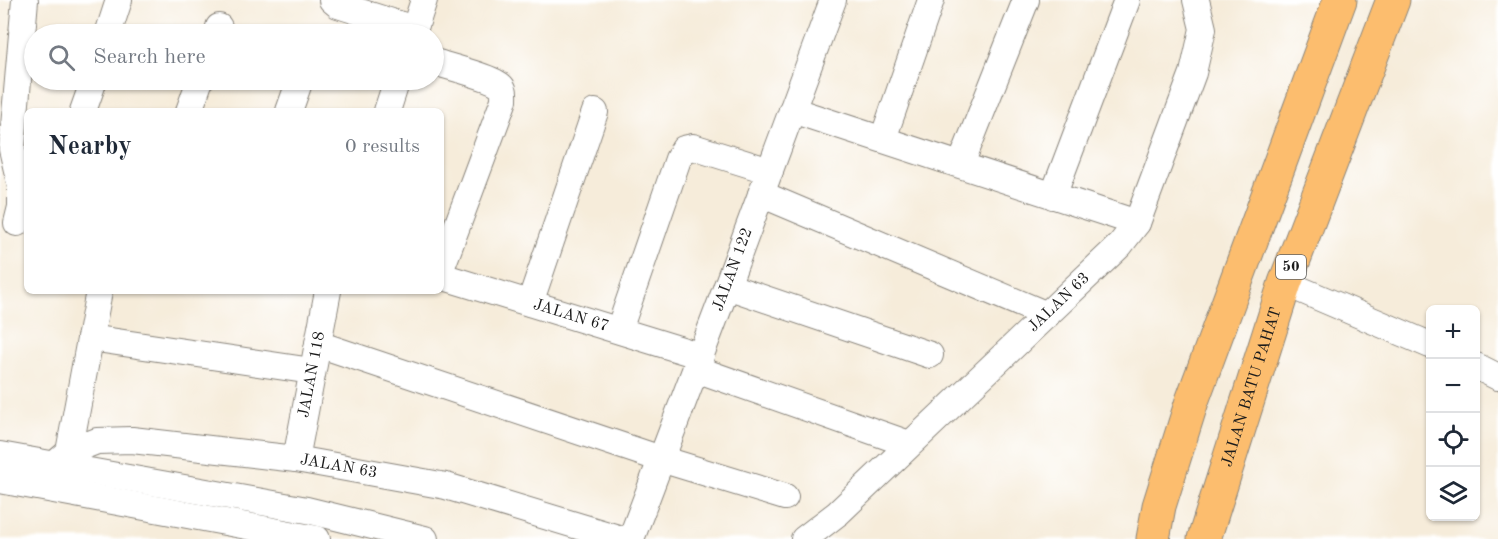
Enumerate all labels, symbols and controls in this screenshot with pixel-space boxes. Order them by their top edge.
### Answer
search box [24,24,444,90]
icon: search [45,41,78,74]
text: Search here [93,46,206,68]
text: Nearby [48,134,132,160]
text: 0 results [345,137,420,157]
street label: JALAN 122 [710,226,756,313]
road number: 50 [1276,255,1306,279]
street label: JALAN 63 [1025,270,1093,335]
street label: JALAN 67 [531,297,611,335]
map controls [1426,305,1480,521]
button: + [1426,305,1480,359]
street label: JALAN BATU PAHAT [1219,306,1285,469]
street label: JALAN 118 [296,330,328,419]
button: − [1426,359,1480,413]
button: locate [1426,413,1480,467]
street label: JALAN 63 [299,452,379,481]
button: layers [1426,467,1480,521]

